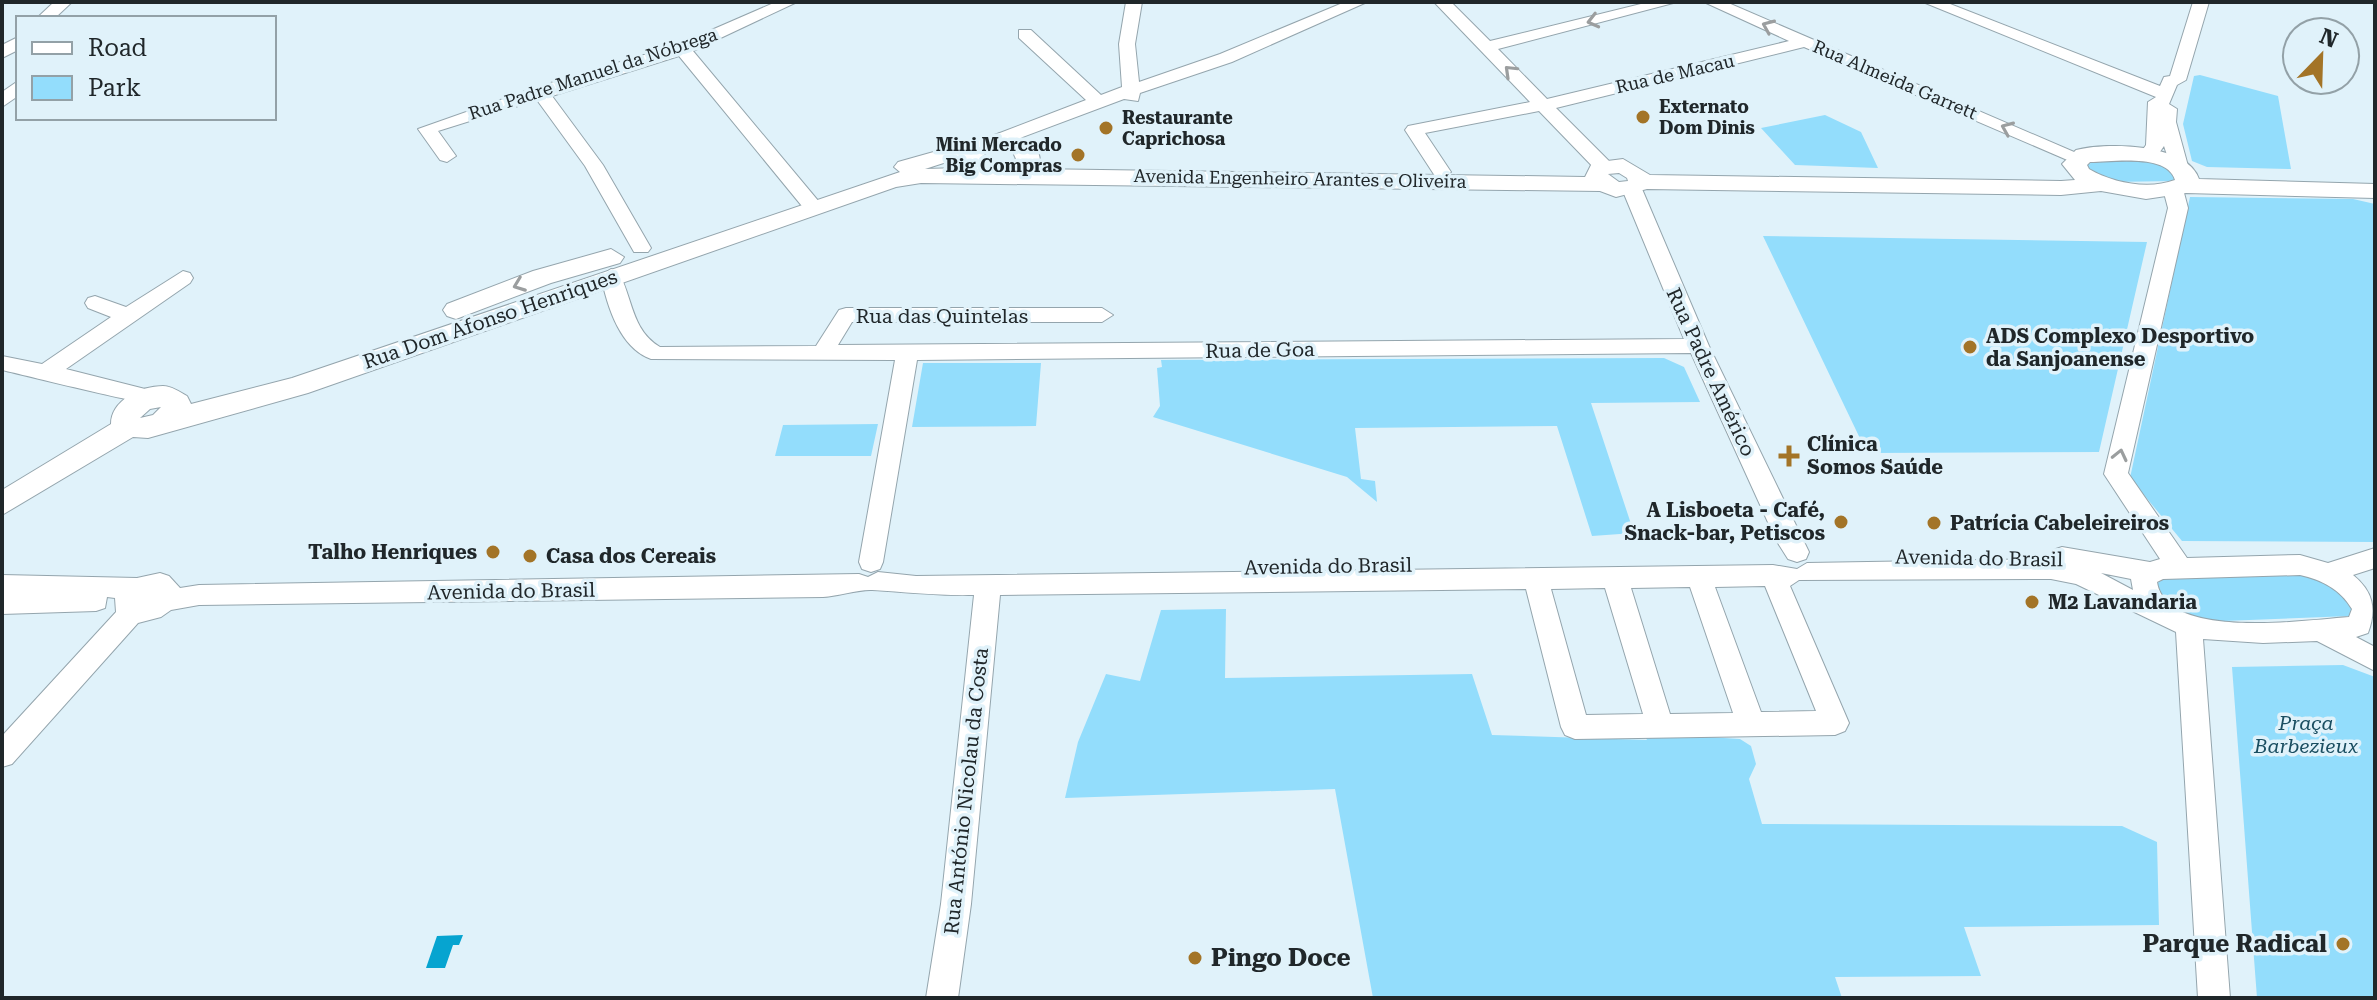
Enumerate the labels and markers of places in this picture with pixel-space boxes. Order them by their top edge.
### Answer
place label: Externato Dom Dinis [1659,96,1755,138]
place label: Restaurante Caprichosa [1122,107,1233,149]
marker: Externato Dom Dinis [1634,108,1652,126]
marker: Restaurante Caprichosa [1097,119,1115,137]
place label: Mini Mercado Big Compras [936,134,1062,176]
marker: Mini Mercado Big Compras [1069,146,1087,164]
place label: ADS Complexo Desportivo da Sanjoanense [1986,324,2254,371]
marker: ADS Complexo Desportivo da Sanjoanense [1961,338,1979,356]
place label: Clínica Somos Saúde [1807,432,1943,479]
marker: Clínica Somos Saúde [1778,445,1800,467]
place label: A Lisboeta - Café, Snack-bar, Petiscos [1624,498,1825,545]
place label: Patrícia Cabeleireiros [1950,511,2169,535]
marker: A Lisboeta - Café, Snack-bar, Petiscos [1832,513,1850,531]
marker: Patrícia Cabeleireiros [1925,514,1943,532]
place label: Talho Henriques [308,540,477,564]
marker: Talho Henriques [484,543,502,561]
place label: Casa dos Cereais [546,544,716,568]
marker: Casa dos Cereais [521,547,539,565]
place label: M2 Lavandaria [2048,590,2197,614]
marker: M2 Lavandaria [2023,593,2041,611]
place label: Parque Radical [2143,930,2327,958]
marker: Parque Radical [2334,935,2352,953]
place label: Pingo Doce [1211,944,1351,972]
marker: Pingo Doce [1186,949,1204,967]

